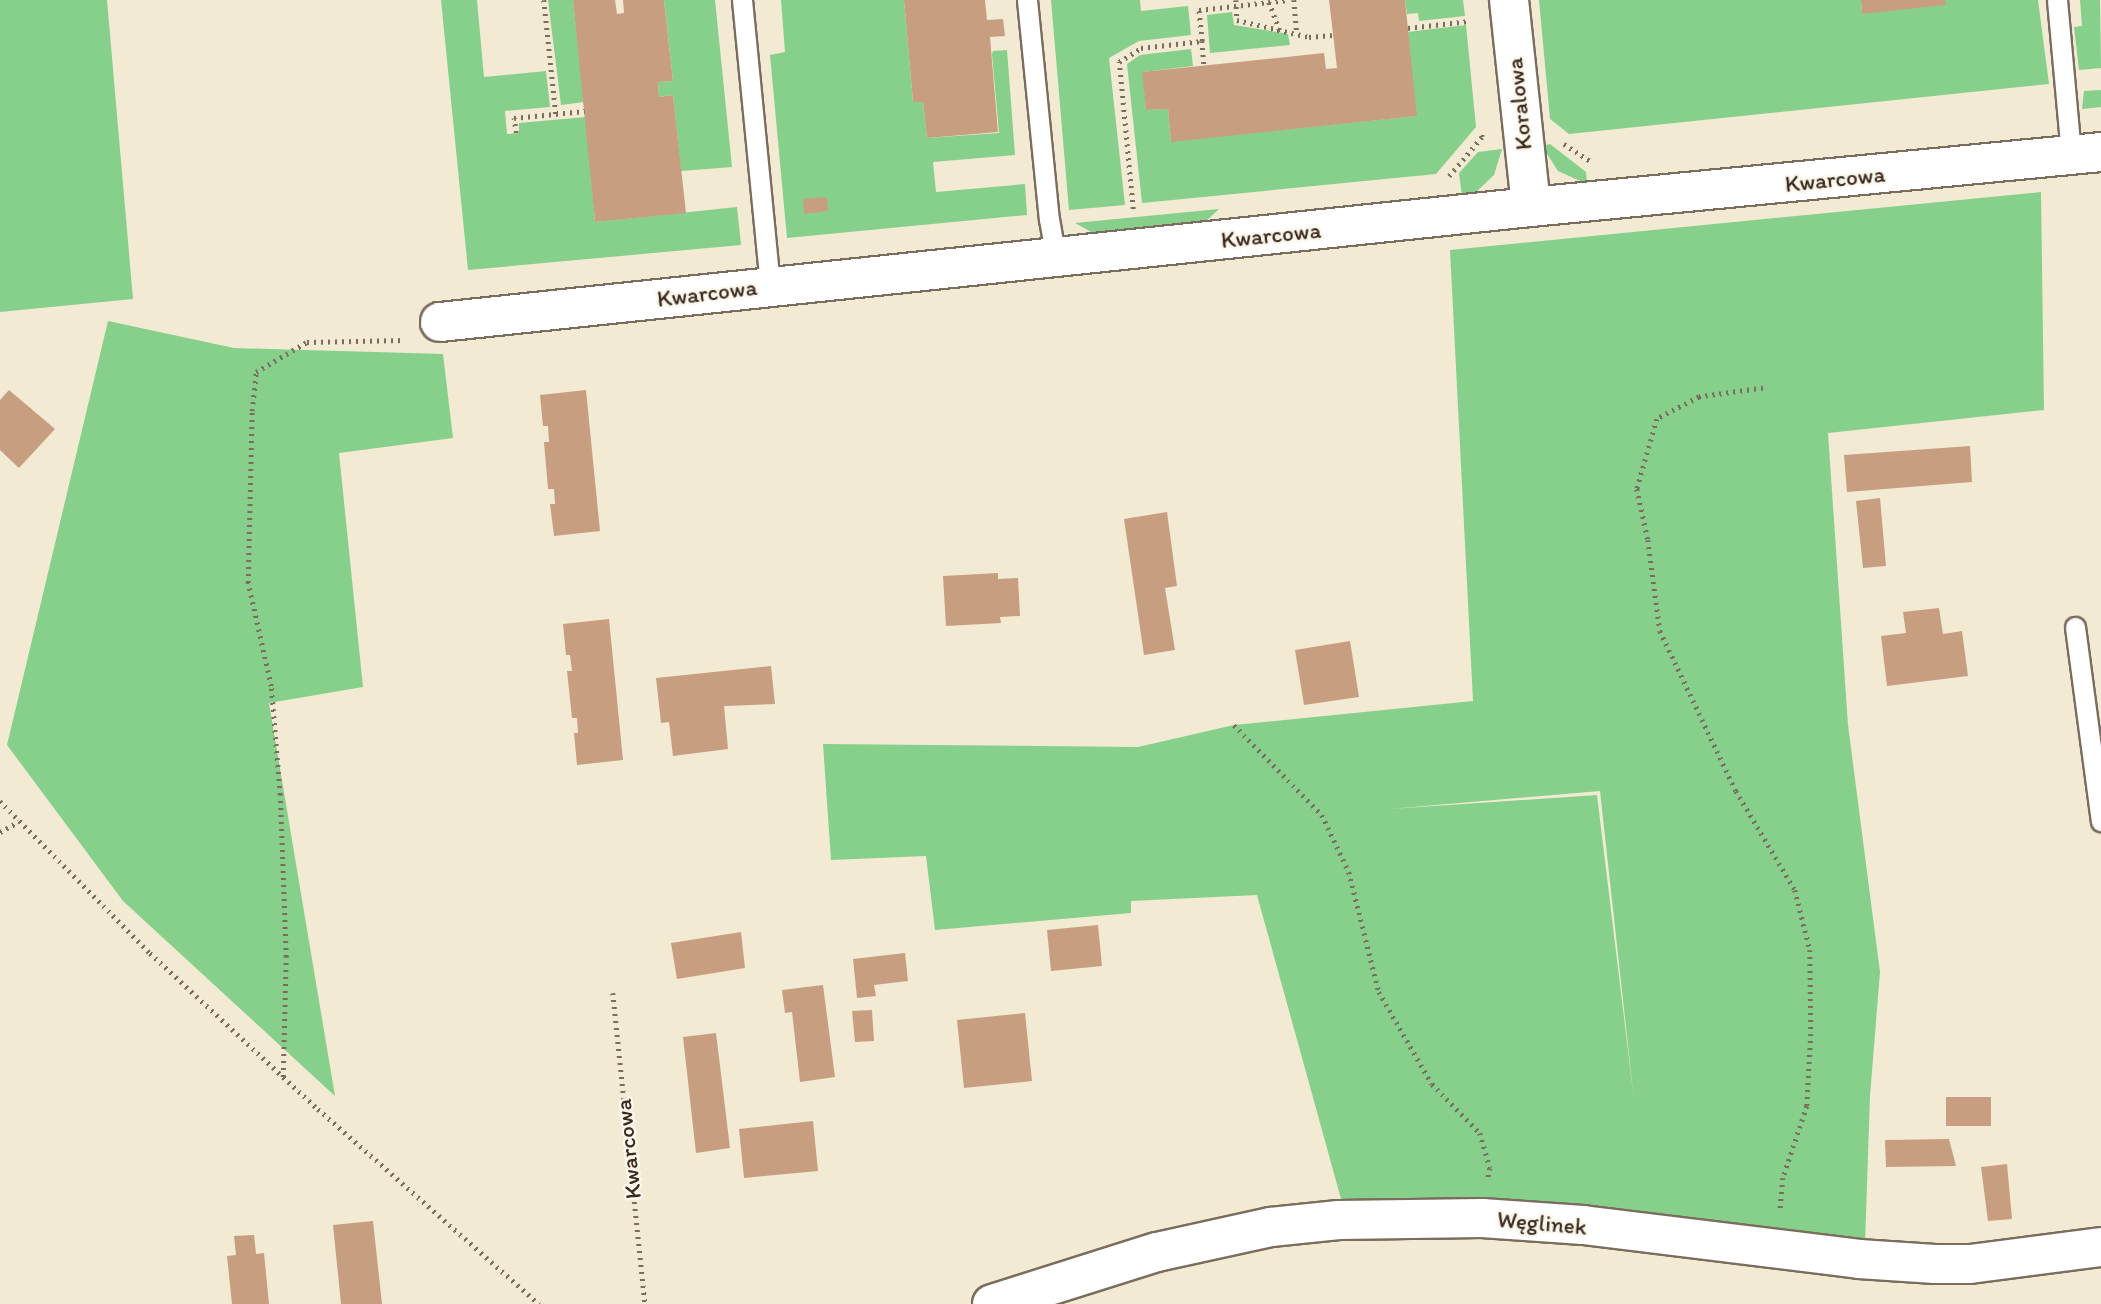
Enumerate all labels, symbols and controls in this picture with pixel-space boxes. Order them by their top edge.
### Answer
street label: Koralowa [1500,57,1538,151]
street label: Kwarcowa [1784,160,1886,198]
street label: Kwarcowa [1220,216,1322,254]
street label: Kwarcowa [655,273,759,313]
street label: Kwarcowa [609,1098,647,1200]
street label: Węglinek [1496,1205,1588,1241]

